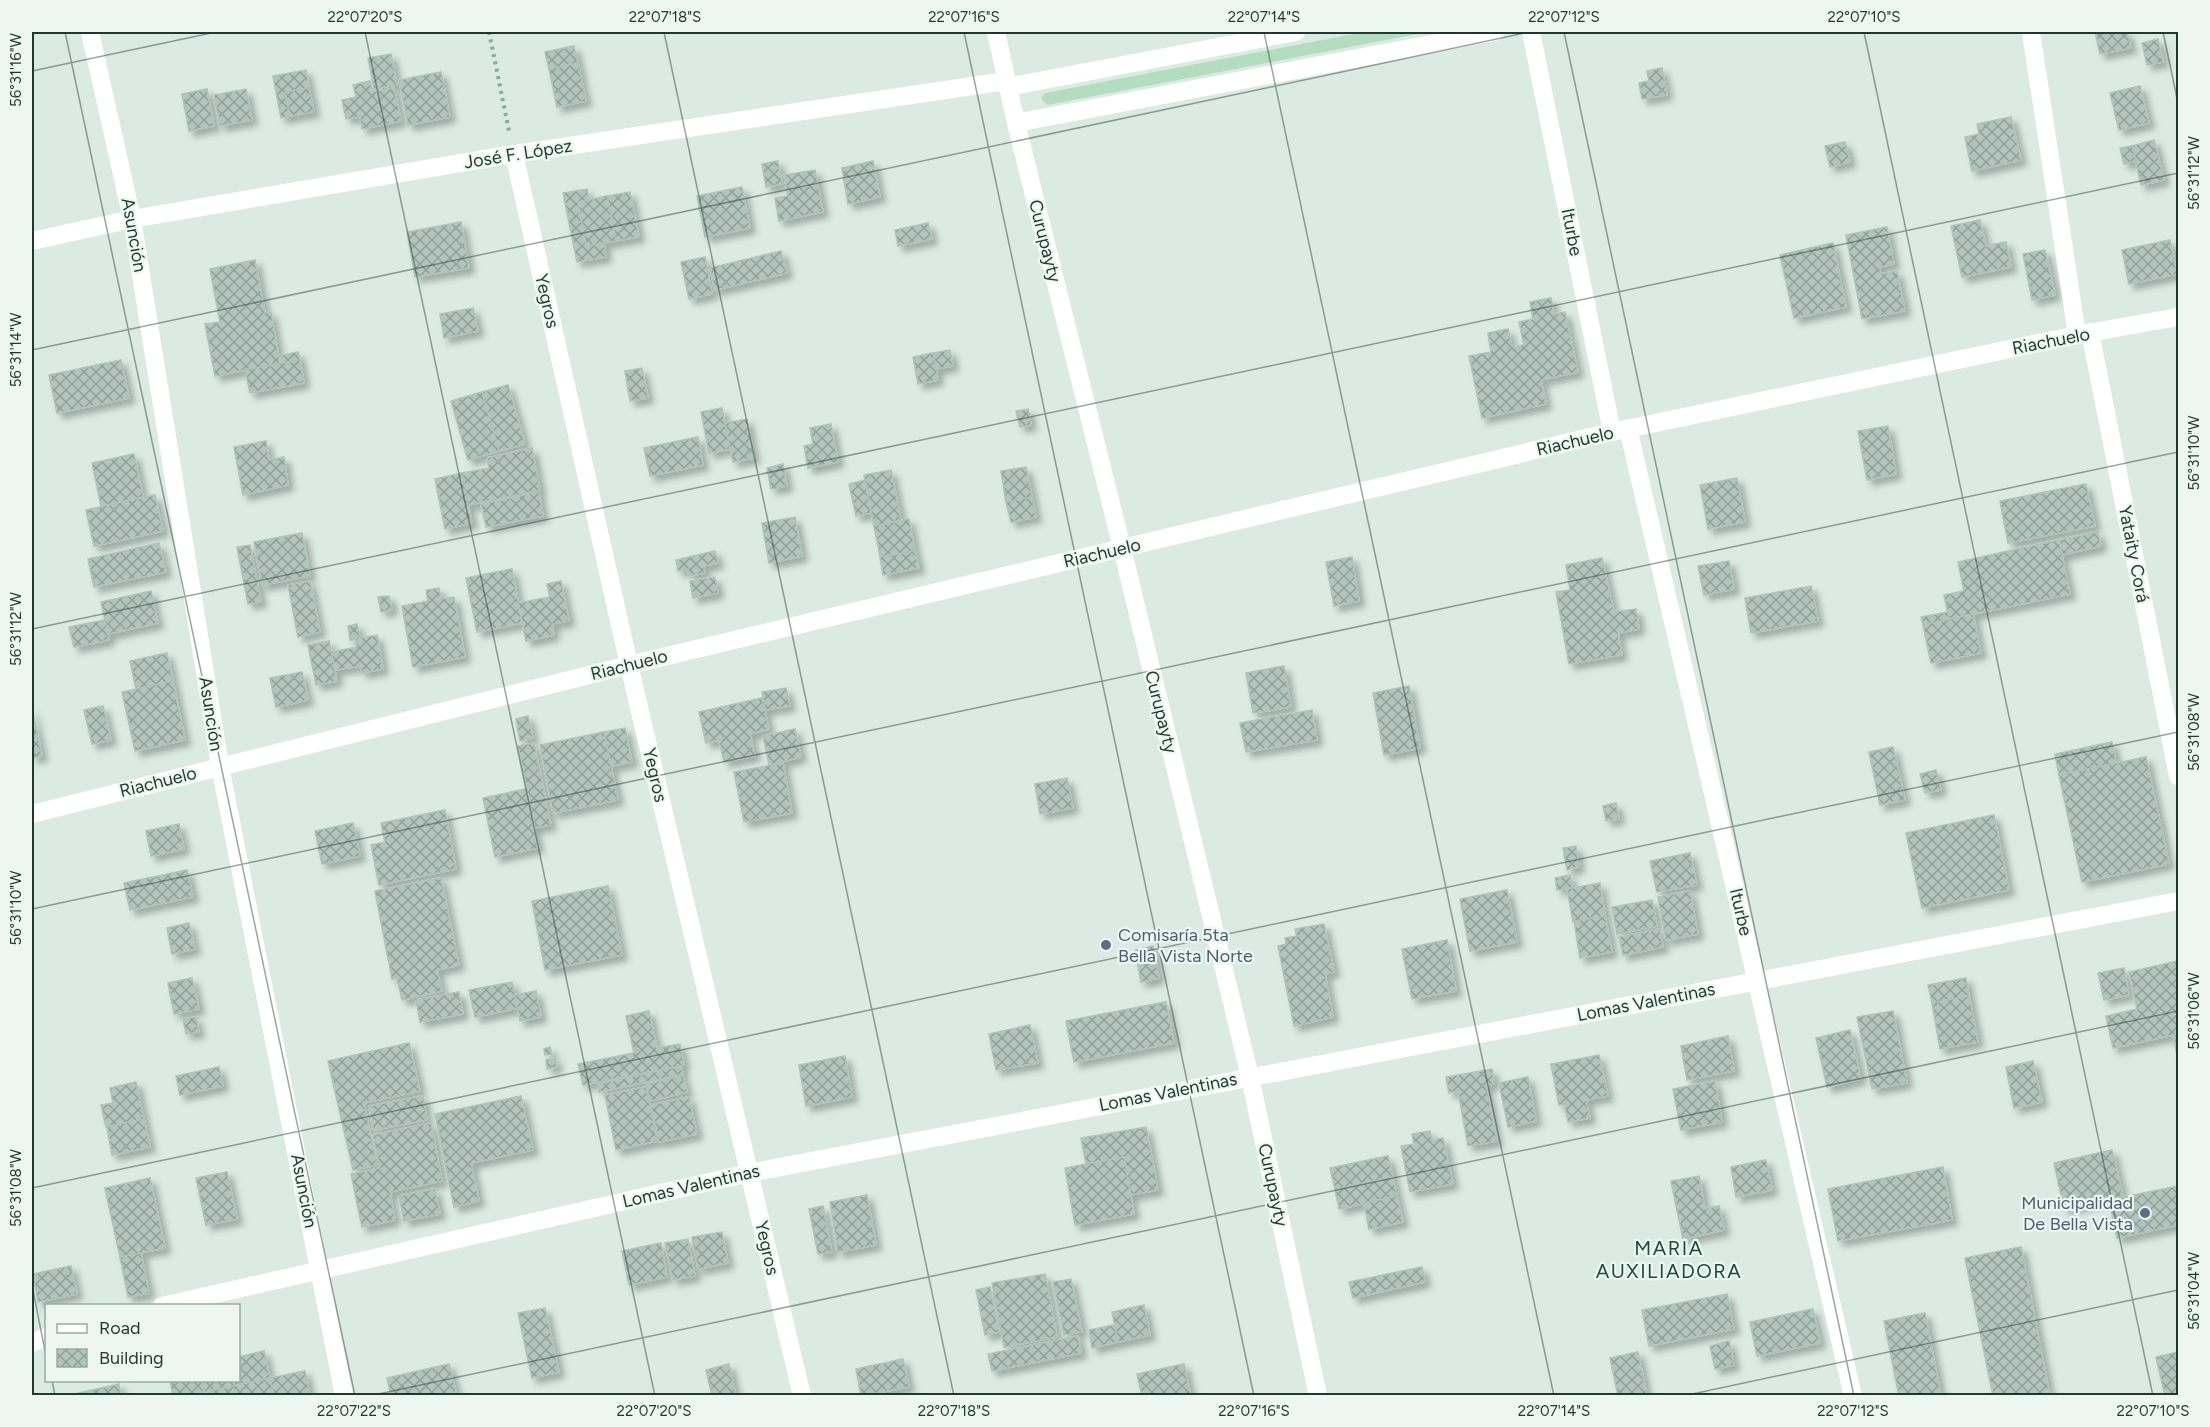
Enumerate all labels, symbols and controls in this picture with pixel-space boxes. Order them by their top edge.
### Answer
text: 22°07'20"S [328,8,403,26]
text: 22°07'18"S [629,8,701,26]
text: 22°07'16"S [928,8,1000,26]
text: 22°07'14"S [1228,8,1300,26]
text: 22°07'12"S [1528,8,1600,26]
text: 22°07'10"S [1828,8,1900,26]
text: 56°31'16"W [7,32,25,107]
street label: José F. López [462,135,574,173]
text: 56°31'12"W [2185,136,2203,210]
street label: Asunción [117,196,151,274]
street label: Curupayty [1024,197,1066,285]
street label: Iturbe [1557,206,1587,258]
street label: Yegros [530,272,564,330]
text: 56°31'14"W [7,312,25,387]
street label: Riachuelo [2010,323,2092,359]
text: 56°31'10"W [2185,415,2203,491]
street label: Riachuelo [1534,421,1616,461]
street label: Yataity Corá [2114,504,2154,604]
street label: Riachuelo [1061,533,1143,573]
text: 56°31'12"W [7,592,25,666]
street label: Riachuelo [588,645,670,685]
street label: Curupayty [1140,668,1182,756]
street label: Asunción [194,675,228,753]
text: 56°31'08"W [2185,692,2203,771]
street label: Yegros [638,746,672,804]
street label: Riachuelo [117,762,199,802]
text: 56°31'10"W [7,870,25,946]
street label: Iturbe [1725,886,1757,938]
place label: Comisaría 5ta Bella Vista Norte [1118,924,1253,967]
marker: Comisaría 5ta Bella Vista Norte [1099,938,1113,952]
text: 56°31'06"W [2185,972,2203,1050]
street label: Lomas Valentinas [1575,978,1717,1026]
street label: Lomas Valentinas [1097,1068,1239,1116]
street label: Curupayty [1253,1141,1293,1229]
text: 56°31'08"W [7,1148,25,1227]
street label: Asunción [286,1152,322,1230]
street label: Lomas Valentinas [620,1159,762,1213]
place label: Municipalidad De Bella Vista [2021,1192,2133,1235]
marker: Municipalidad De Bella Vista [2138,1206,2152,1220]
street label: Yegros [750,1219,784,1277]
district label: MARIA AUXILIADORA [1596,1236,1742,1283]
text: 56°31'04"W [2185,1251,2203,1330]
legend [45,1304,240,1382]
text: Road [99,1317,140,1339]
text: Building [99,1347,164,1369]
text: 22°07'22"S [317,1402,391,1420]
text: 22°07'20"S [617,1402,692,1420]
text: 22°07'18"S [918,1402,990,1420]
text: 22°07'16"S [1218,1402,1290,1420]
text: 22°07'14"S [1518,1402,1590,1420]
text: 22°07'12"S [1817,1402,1889,1420]
text: 22°07'10"S [2117,1402,2189,1420]

